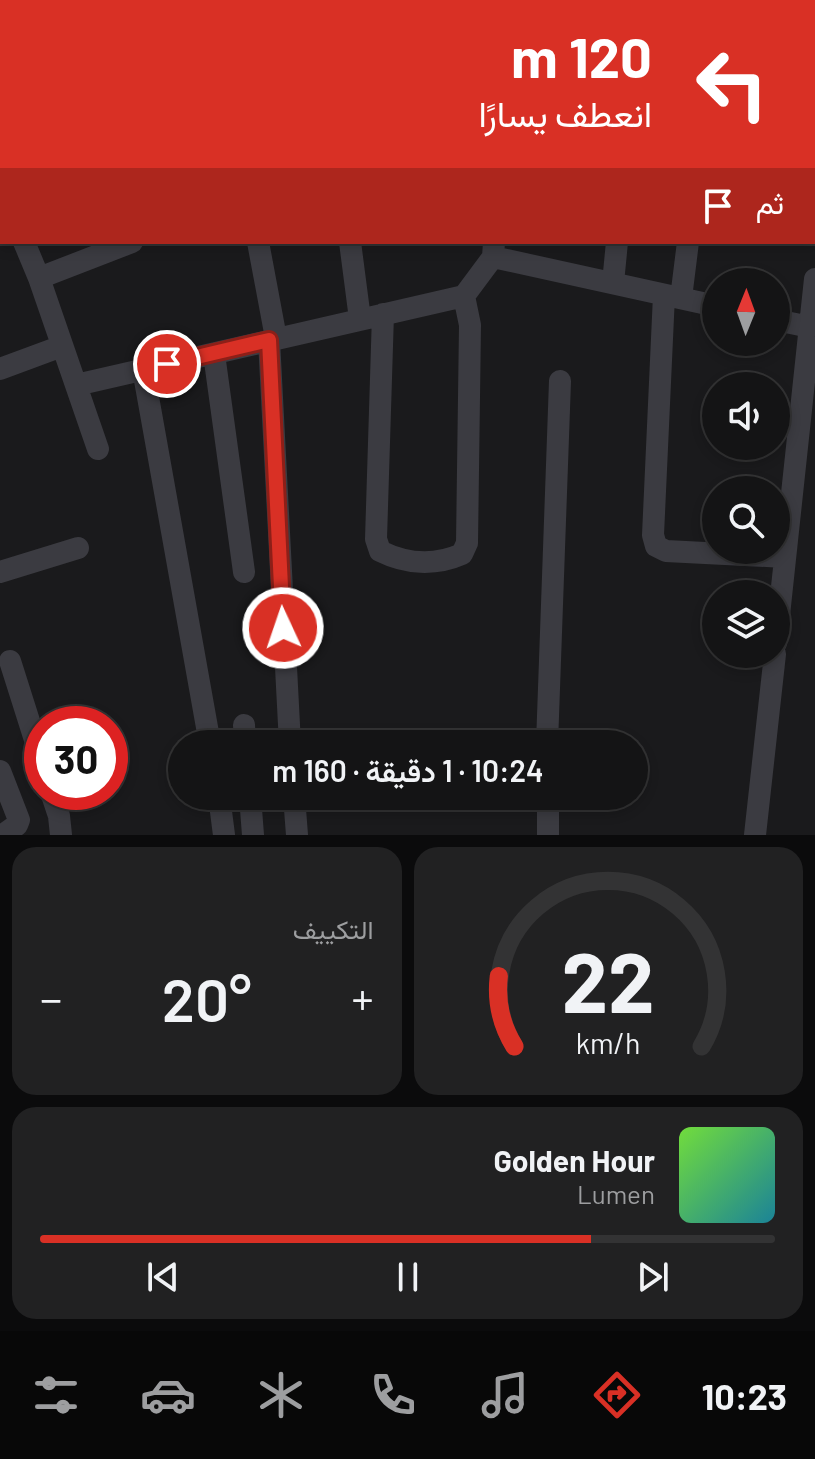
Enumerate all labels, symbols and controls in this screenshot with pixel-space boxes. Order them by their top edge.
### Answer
text: 120 m [511,22,652,89]
icon: left [680,32,784,136]
text: انعطف يسارًا [479,91,652,134]
icon: arrive [696,184,740,228]
text: ثم [756,184,784,220]
north arrow [702,268,790,356]
map controls [702,268,790,668]
pin [133,330,201,398]
icon: arrive [145,342,189,386]
button: sound [702,372,790,460]
button: search [702,476,790,564]
button: layers [702,580,790,668]
position arrow [241,586,325,670]
speed limit sign: 30 [24,706,128,810]
text: 10:24 · 1 دقيقة · 160 m [272,752,544,788]
text: التكييف [293,913,374,944]
text: 22 [562,930,655,1030]
text: 20° [162,962,252,1034]
text: − [40,971,62,1024]
text: + [351,971,373,1024]
text: km/h [576,1025,641,1060]
text: Golden Hour [493,1142,655,1178]
text: Lumen [577,1178,655,1209]
icon: previous [141,1255,185,1299]
icon: pause [386,1255,430,1299]
icon: next [631,1255,675,1299]
icon: filters [28,1367,84,1423]
icon: car [140,1367,196,1423]
icon: climate [253,1367,309,1423]
icon: phone [365,1367,421,1423]
icon: music [477,1367,533,1423]
icon: directions [589,1367,645,1423]
text: 10:23 [701,1374,787,1417]

